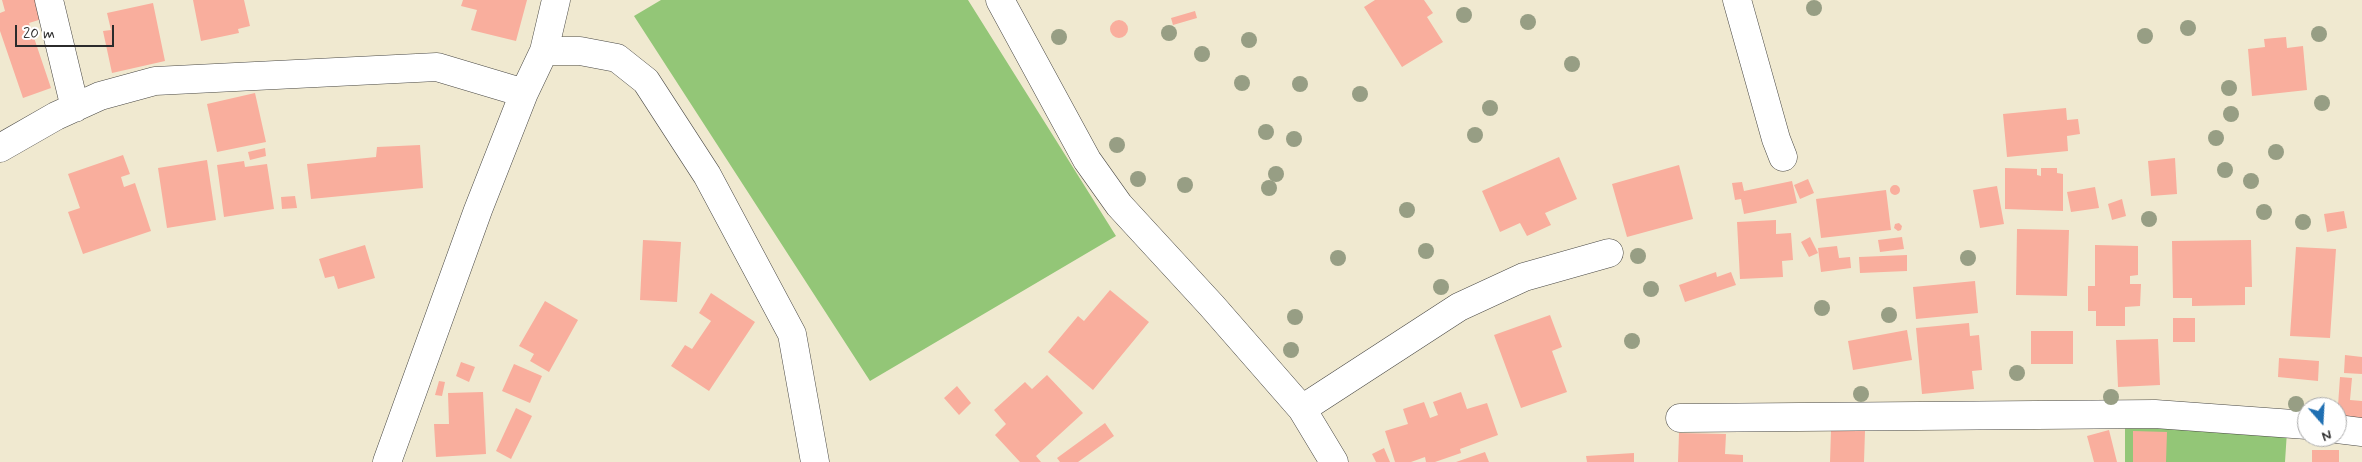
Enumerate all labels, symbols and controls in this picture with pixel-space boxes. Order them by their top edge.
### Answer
scale bar [18,15,116,47]
text: 20 m [23,24,55,44]
north arrow [2297,397,2347,447]
text: N [2319,425,2334,445]

